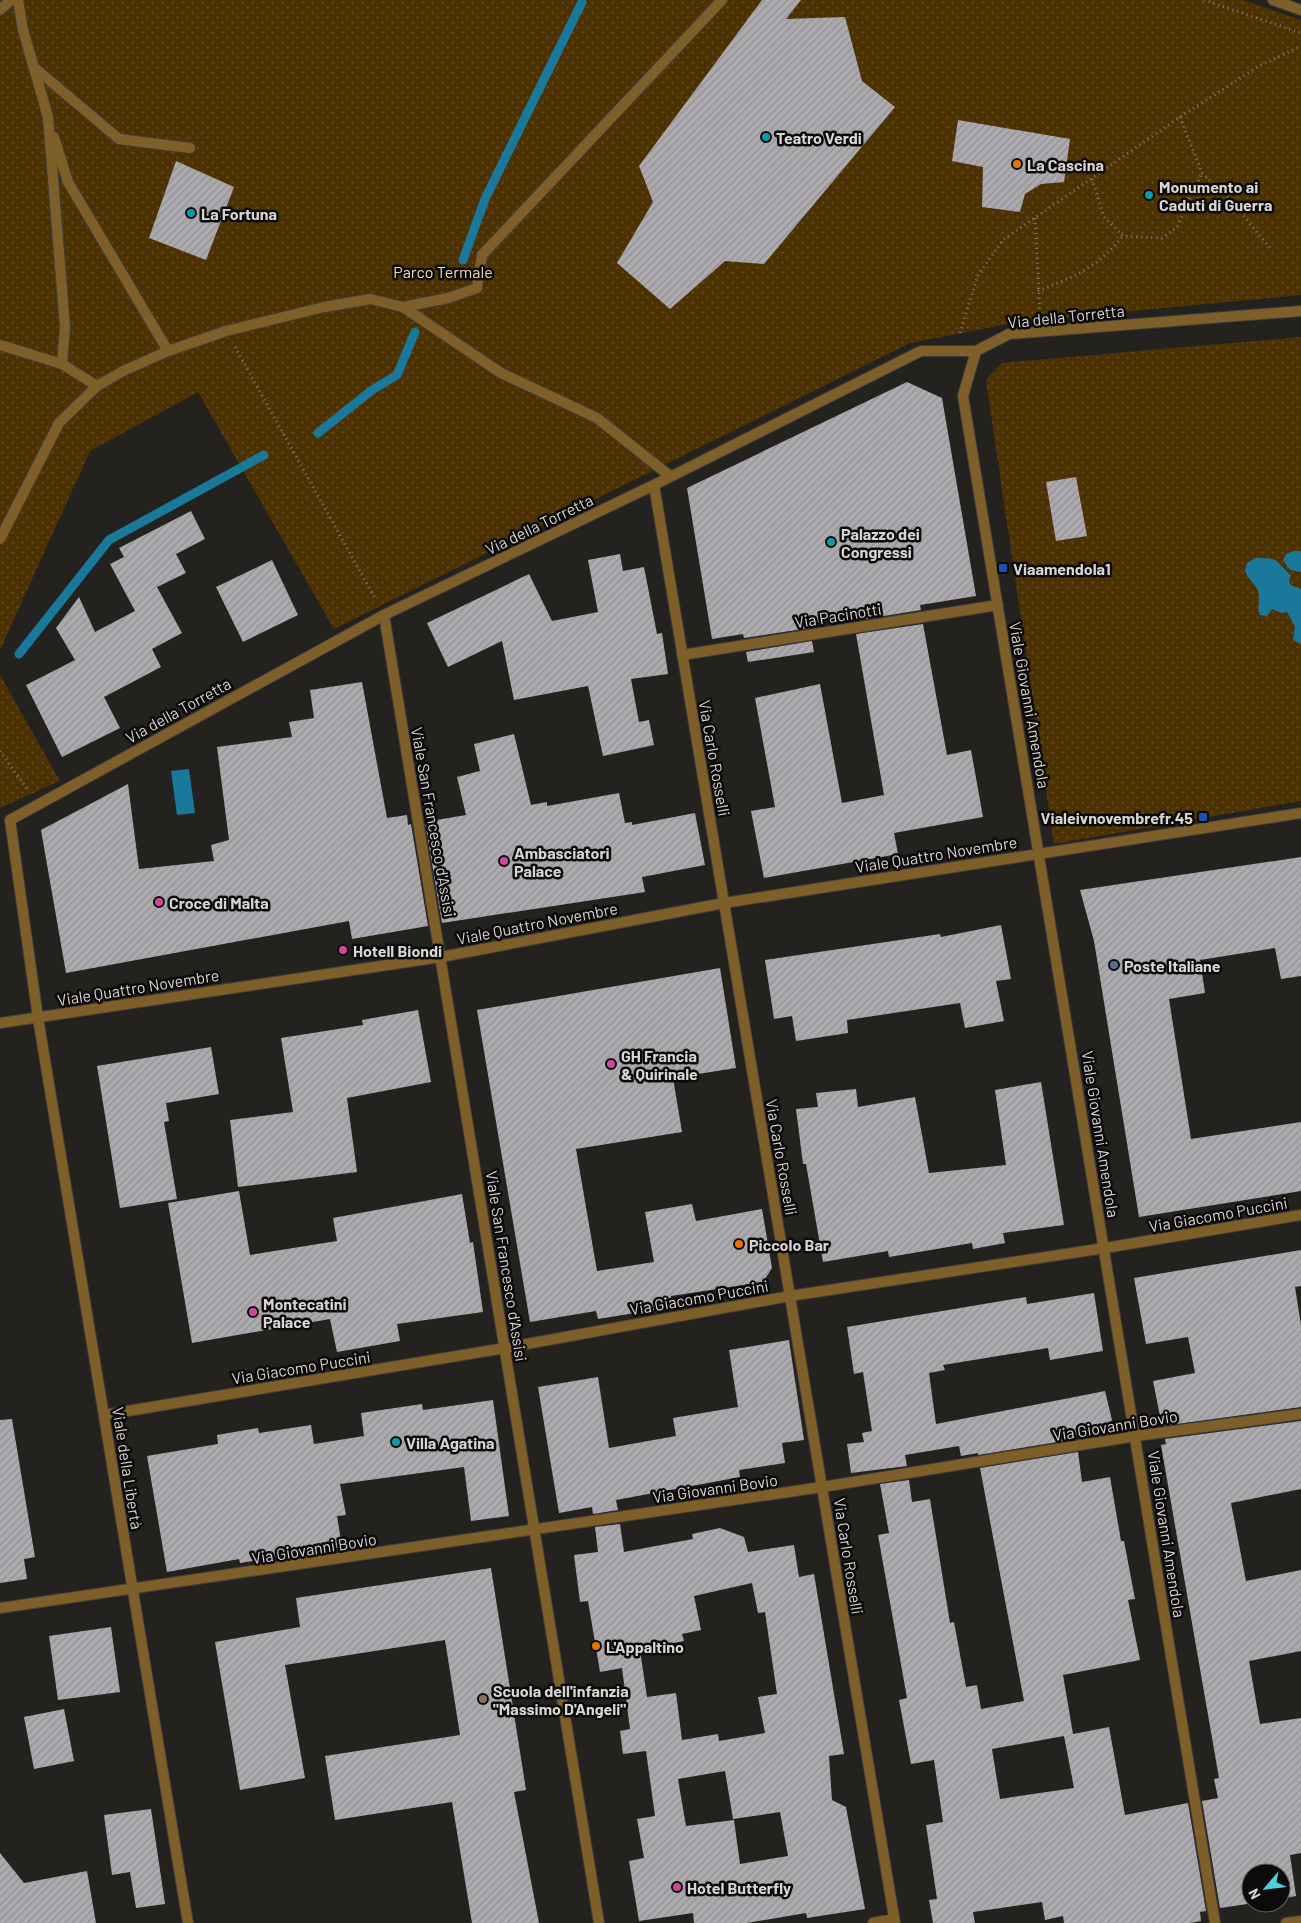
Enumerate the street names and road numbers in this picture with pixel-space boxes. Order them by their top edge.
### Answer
street label: Via della Torretta [1007,300,1125,332]
street label: Via della Torretta [482,490,596,558]
street label: Via Pacinotti [793,599,883,631]
street label: Viale Giovanni Amendola [1006,620,1054,790]
street label: Via della Torretta [122,673,234,747]
street label: Via Carlo Rosselli [695,698,735,818]
street label: Viale San Francesco d'Assisi [408,725,460,919]
street label: Viale Quattro Novembre [854,832,1018,876]
street label: Viale Quattro Novembre [455,898,619,948]
street label: Viale Quattro Novembre [56,965,220,1009]
street label: Viale Giovanni Amendola [1078,1049,1124,1219]
street label: Via Carlo Rosselli [762,1097,802,1217]
street label: Viale San Francesco d'Assisi [483,1169,531,1363]
street label: Via Giacomo Puccini [1147,1192,1289,1236]
street label: Via Giacomo Puccini [628,1275,770,1319]
street label: Via Giacomo Puccini [230,1347,372,1387]
street label: Viale della Libertà [109,1406,147,1530]
street label: Via Giovanni Bovio [1051,1406,1179,1444]
street label: Viale Giovanni Amendola [1144,1449,1190,1619]
street label: Via Giovanni Bovio [651,1470,779,1506]
street label: Via Carlo Rosselli [830,1496,868,1616]
street label: Via Giovanni Bovio [250,1529,378,1567]

